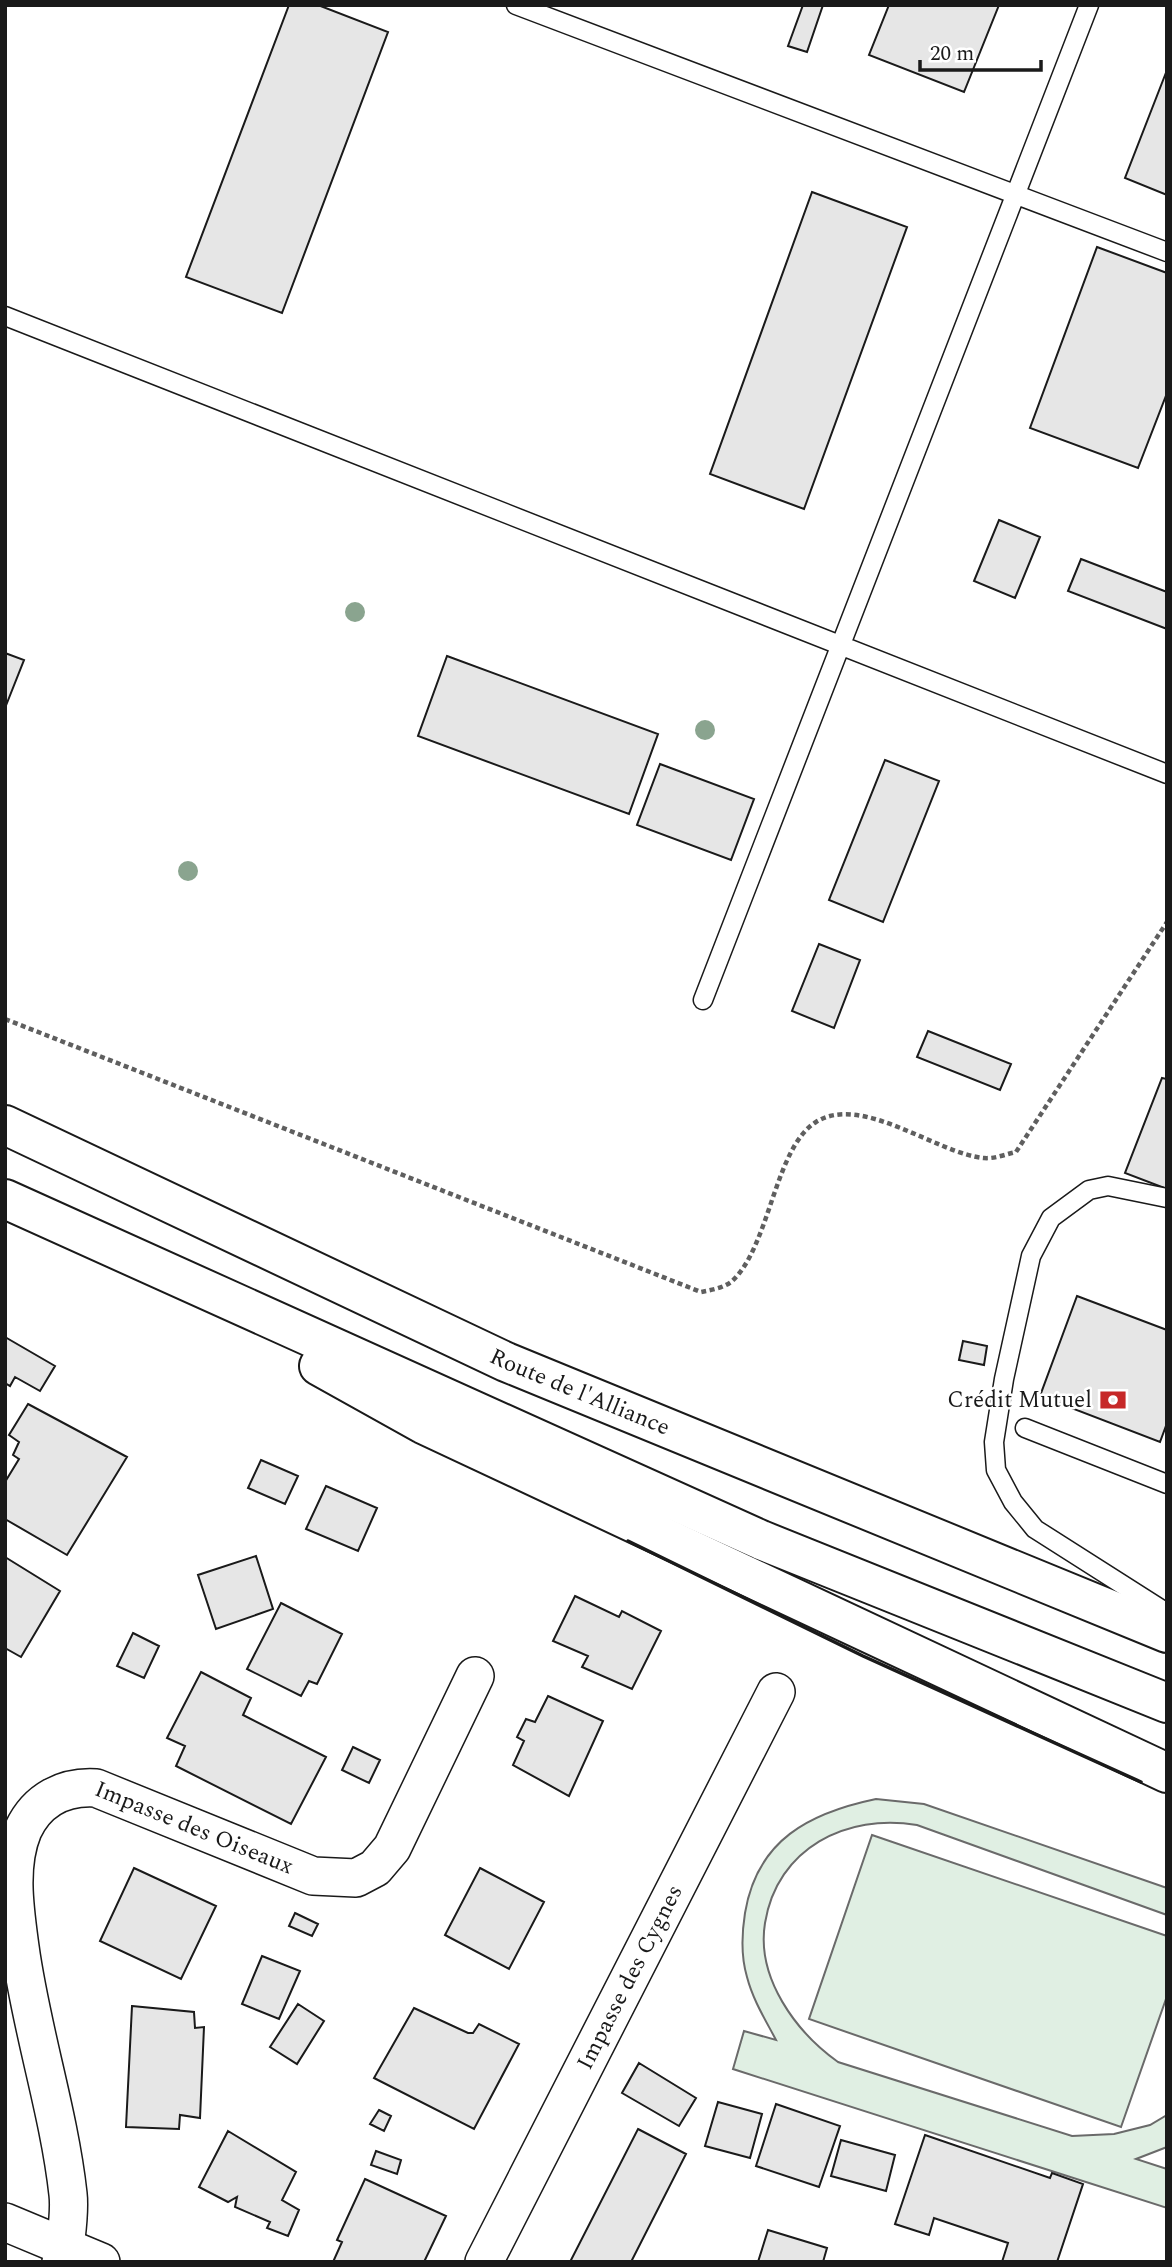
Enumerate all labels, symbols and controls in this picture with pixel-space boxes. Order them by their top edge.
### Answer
scale bar [920,28,1041,72]
text: 20 m [930,38,974,70]
street label: Route de l'Alliance [484,1339,675,1445]
place label: Crédit Mutuel [947,1383,1092,1418]
bank icon: Crédit Mutuel [1098,1385,1128,1415]
street label: Impasse des Oiseaux [89,1772,299,1884]
street label: Impasse des Cygnes [568,1878,692,2076]

